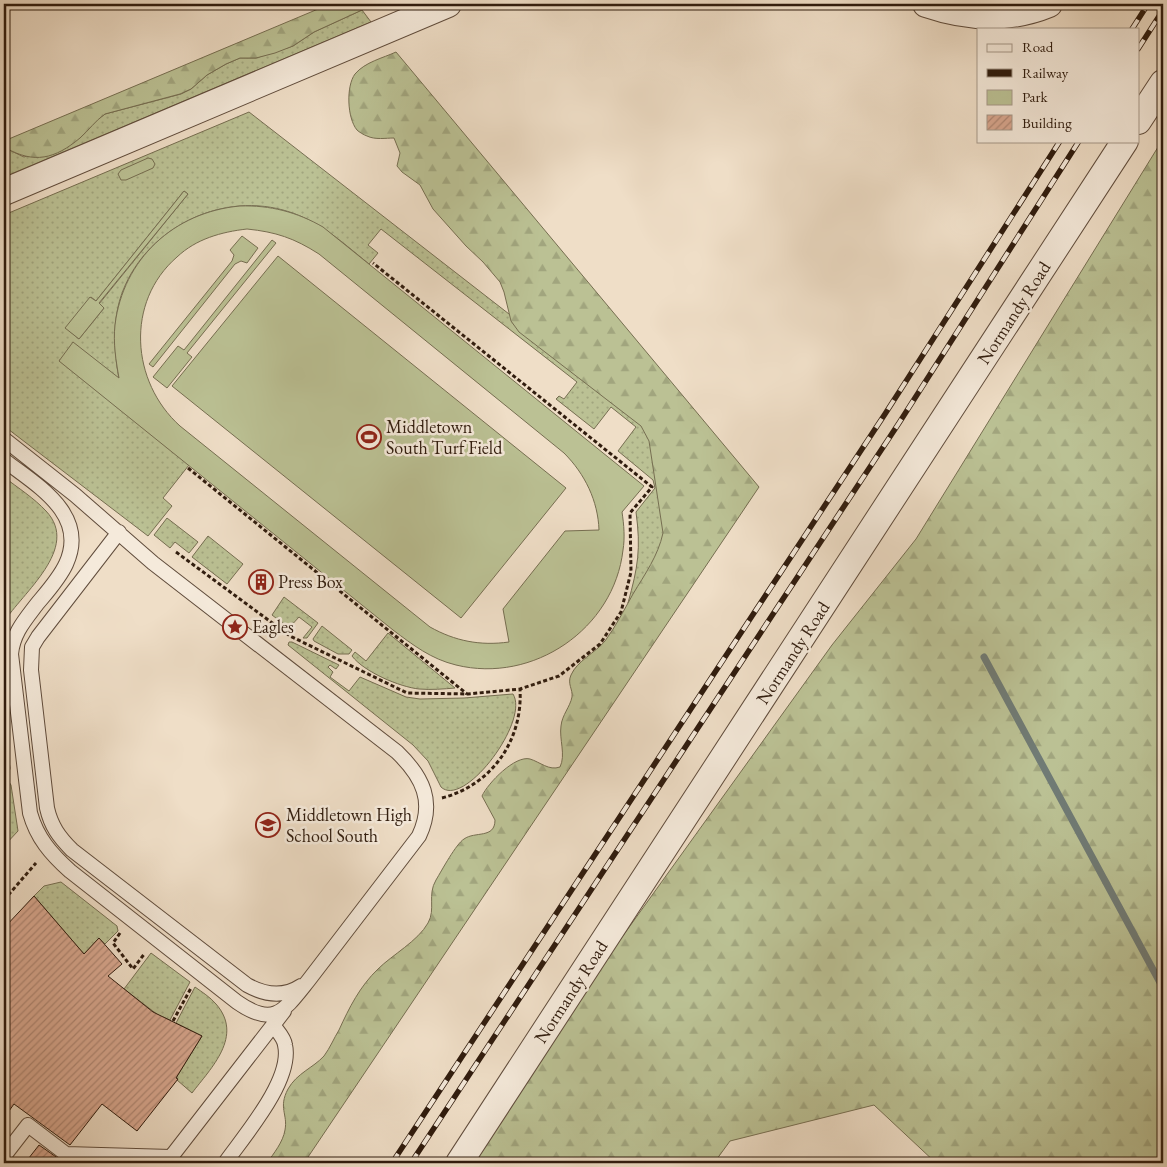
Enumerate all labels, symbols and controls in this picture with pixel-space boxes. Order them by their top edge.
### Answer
legend [977,28,1140,142]
text: Road [1022,37,1054,56]
text: Railway [1022,63,1069,82]
text: Park [1022,87,1049,106]
text: Building [1022,113,1072,132]
street label: Normandy Road [972,256,1056,369]
place label: Middletown South Turf Field [386,415,503,459]
sports icon: Middletown South Turf Field [356,424,382,450]
building icon: Press Box [248,569,274,595]
place label: Press Box [278,570,343,593]
street label: Normandy Road [751,596,835,709]
place icon: Eagles [222,614,248,640]
place label: Eagles [252,615,294,638]
place label: Middletown High School South [286,803,412,847]
school or university icon: Middletown High School South [255,812,281,838]
street label: Normandy Road [529,935,613,1048]

